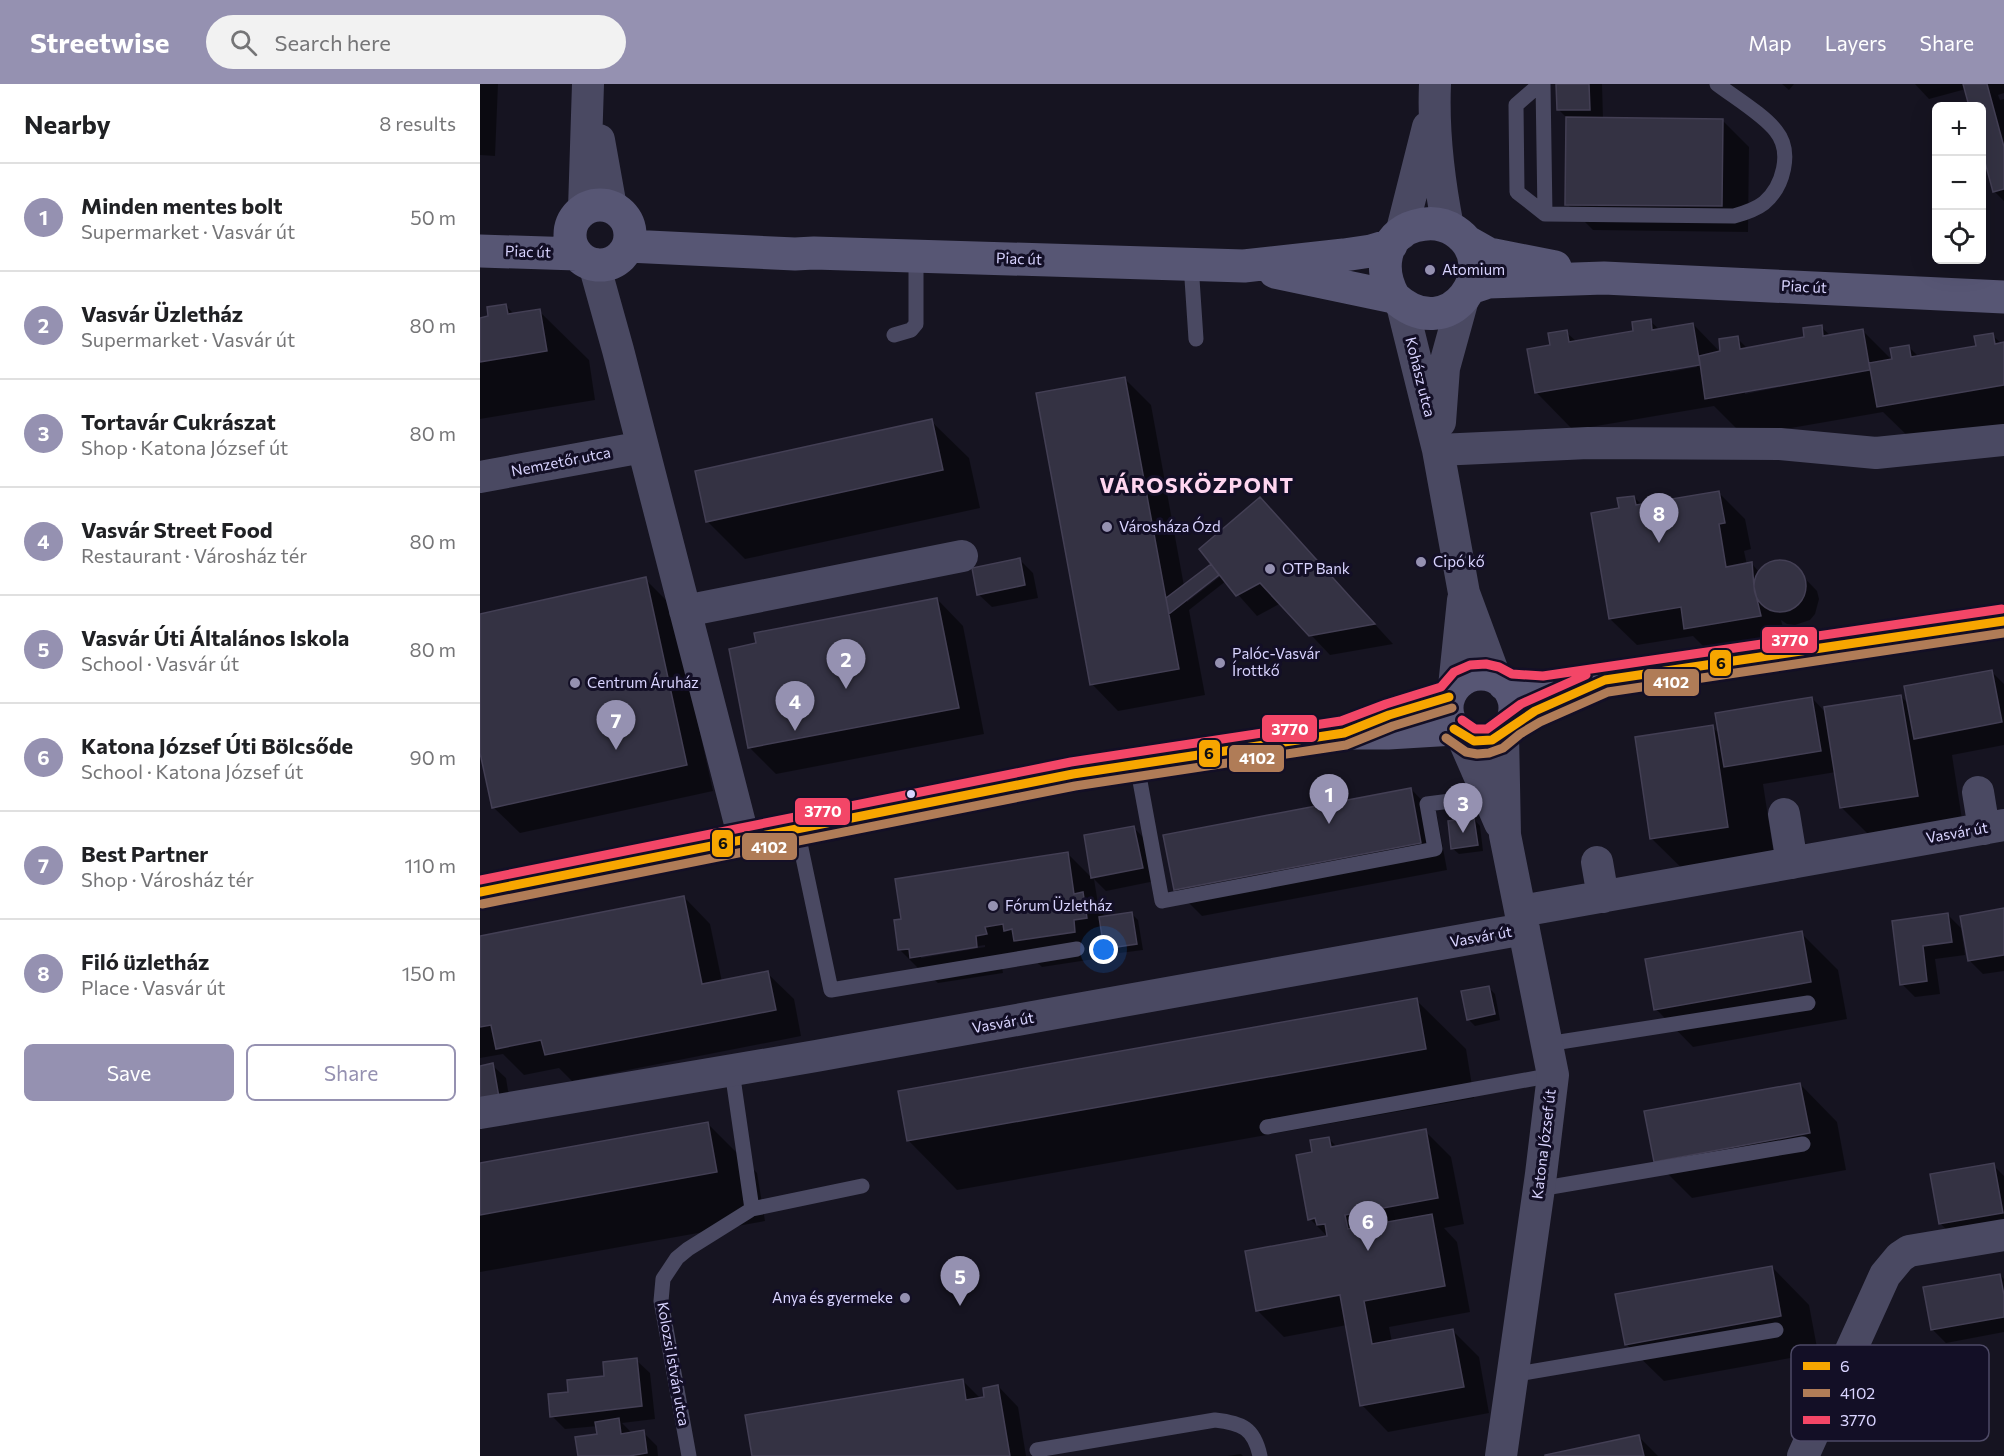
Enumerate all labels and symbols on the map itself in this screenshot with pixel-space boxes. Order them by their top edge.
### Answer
street label: Piac út [505,241,551,261]
street label: Piac út [996,248,1042,268]
place label: Atomium [1442,260,1505,278]
marker: Atomium [1423,263,1437,277]
street label: Piac út [1781,276,1827,296]
street label: Kohász utca [1402,335,1440,419]
street label: Nemzetőr utca [509,443,612,479]
district label: VÁROSKÖZPONT [1099,472,1295,497]
pin: 8 [1640,494,1678,543]
place label: Városháza Ózd [1119,516,1221,535]
marker: Városháza Ózd [1100,520,1114,534]
place label: Cipó kő [1433,552,1485,570]
marker: Cipó kő [1414,555,1428,569]
place label: OTP Bank [1282,559,1350,577]
marker: OTP Bank [1263,562,1277,576]
line badge: 3770 [1761,626,1818,654]
text: 3770 [1771,630,1809,649]
pin: 2 [826,640,866,689]
place label: Palóc-Vasvár Írottkő [1232,644,1320,679]
line badge: 6 [1709,649,1732,677]
text: 6 [1716,653,1726,672]
marker: Palóc-Vasvár Írottkő [1213,656,1227,670]
line badge: 4102 [1643,668,1700,697]
place label: Centrum Áruház [587,672,699,691]
text: 4102 [1653,672,1689,691]
marker: Centrum Áruház [568,676,582,690]
pin: 4 [776,682,814,731]
pin: 7 [596,700,636,750]
line badge: 3770 [1261,714,1318,743]
text: 3770 [1271,719,1309,738]
line badge: 6 [1198,739,1221,768]
text: 6 [1204,743,1214,762]
line badge: 4102 [1228,744,1285,773]
text: 4102 [1239,748,1275,767]
pin: 1 [1310,774,1348,824]
pin: 3 [1444,784,1482,833]
unlabelled marker [905,788,917,800]
line badge: 3770 [794,797,851,826]
text: 3770 [804,801,842,820]
street label: Vasvár út [1924,818,1989,846]
line badge: 6 [711,829,734,858]
line badge: 4102 [741,832,798,861]
text: 6 [718,833,728,852]
text: 4102 [751,837,787,856]
place label: Fórum Üzletház [1005,896,1113,914]
marker: Fórum Üzletház [986,899,1000,913]
street label: Vasvár út [1448,922,1513,950]
your location [1089,935,1118,964]
street label: Vasvár út [970,1008,1035,1036]
street label: Katona József út [1527,1088,1559,1200]
pin: 6 [1348,1202,1388,1251]
pin: 5 [940,1256,980,1306]
place label: Anya és gyermeke [772,1288,893,1306]
marker: Anya és gyermeke [898,1291,912,1305]
street label: Kolozsi István utca [654,1300,694,1427]
legend [1791,1345,1989,1441]
text: 6 [1840,1356,1850,1375]
text: 4102 [1840,1383,1875,1402]
text: 3770 [1840,1410,1876,1429]

